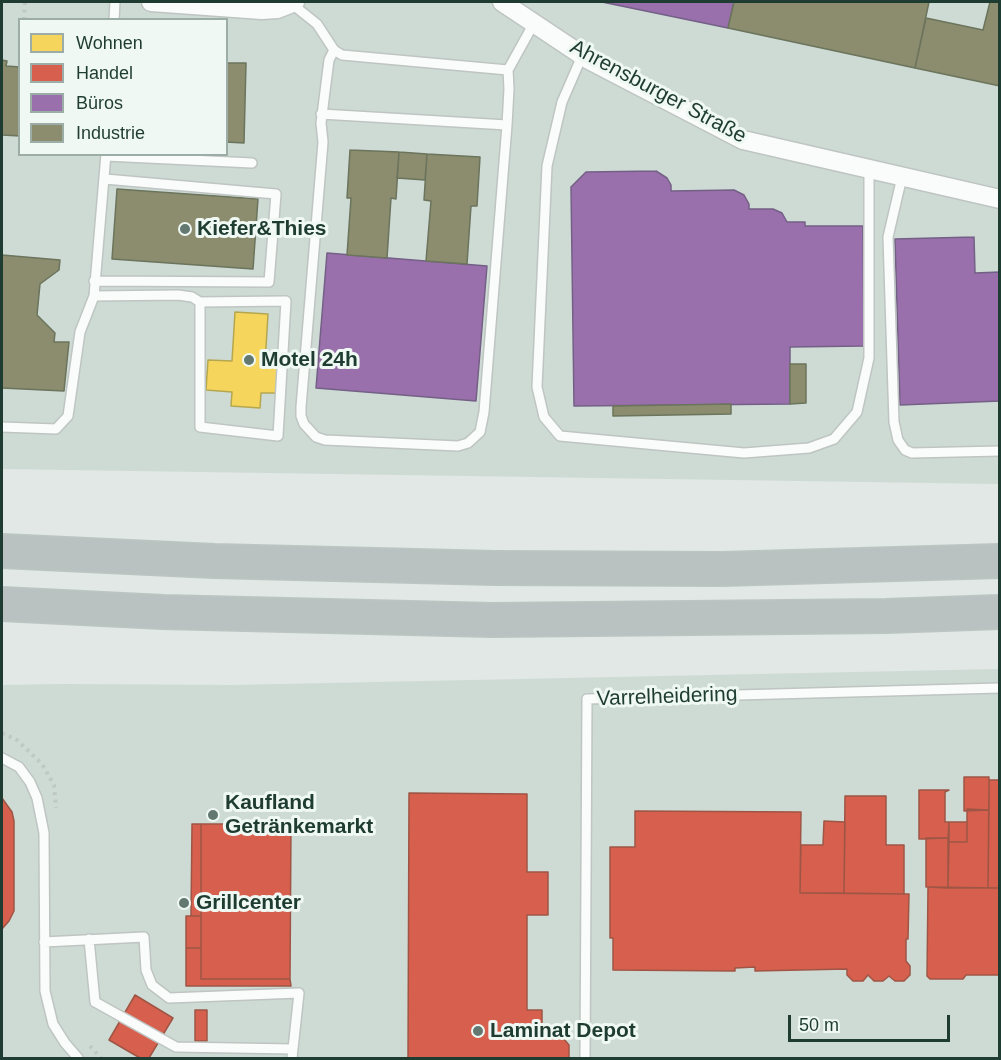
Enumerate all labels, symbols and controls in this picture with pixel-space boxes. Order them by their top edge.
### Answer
legend [18,18,228,156]
text: Wohnen [76,33,143,53]
street label: Ahrensburger Straße [566,35,750,149]
text: Handel [76,63,133,83]
text: Büros [76,93,123,113]
text: Industrie [76,123,145,143]
place label: Kiefer&Thies [197,216,327,242]
marker: Kiefer&Thies [178,222,192,236]
place label: Motel 24h [261,347,358,373]
marker: Motel 24h [242,353,256,367]
street label: Varrelheidering [596,682,738,712]
place label: Kaufland Getränkemarkt [225,790,373,840]
marker: Kaufland Getränkemarkt [206,808,220,822]
place label: Grillcenter [196,890,301,916]
marker: Grillcenter [177,896,191,910]
scale bar [791,1003,953,1041]
text: 50 m [799,1015,839,1035]
place label: Laminat Depot [490,1018,636,1044]
marker: Laminat Depot [471,1024,485,1038]

